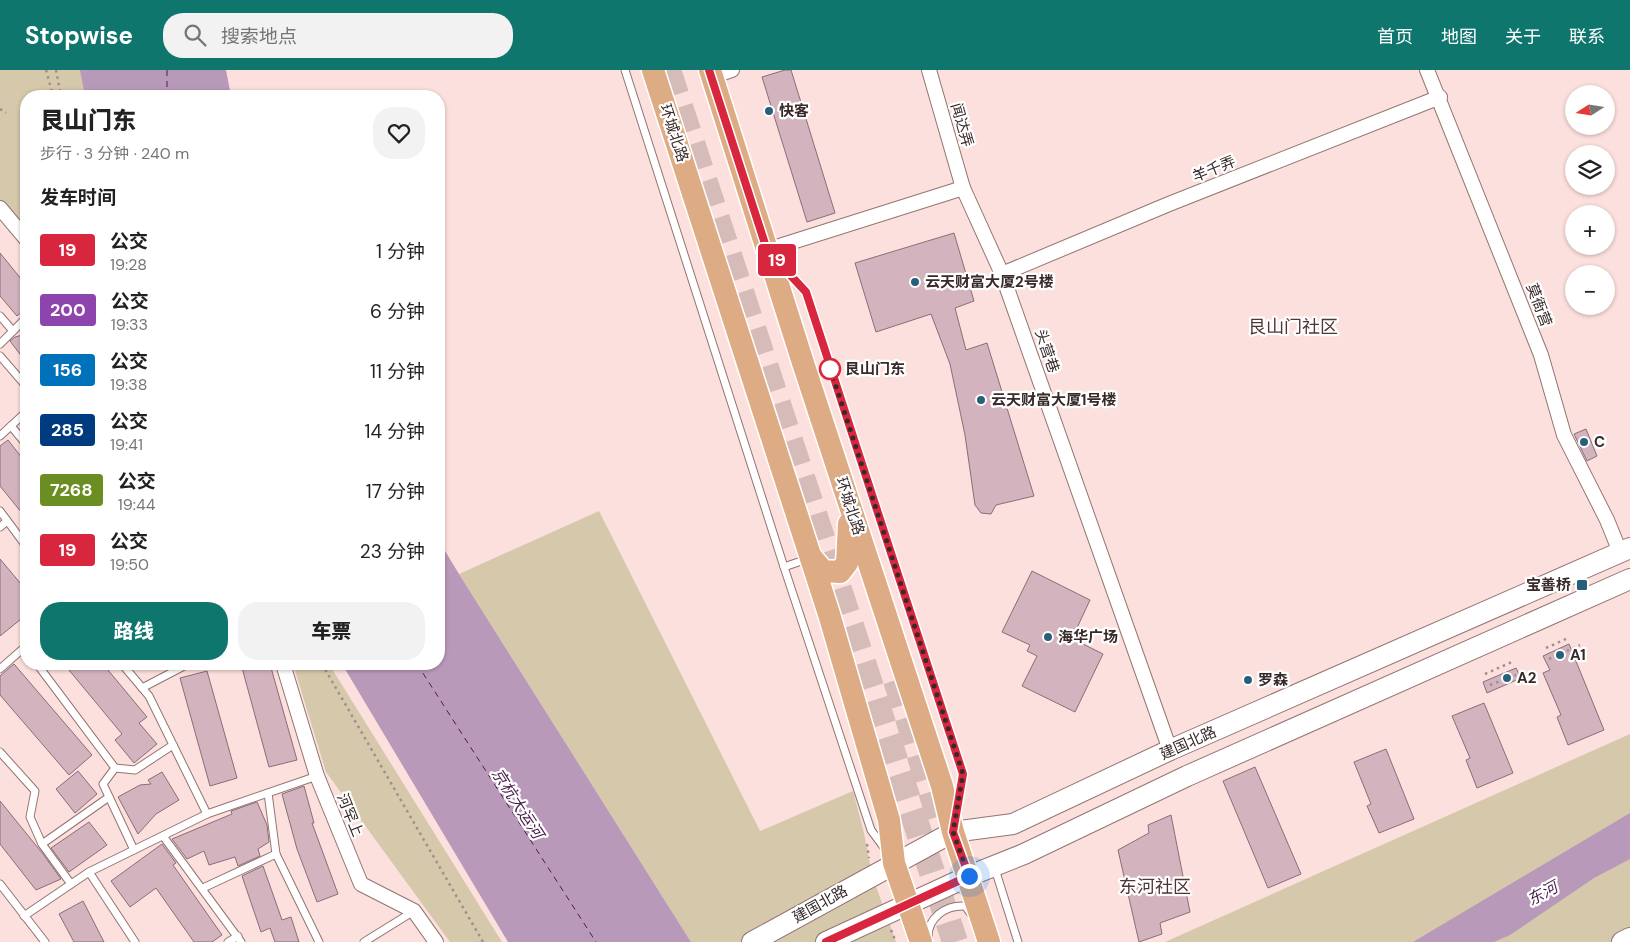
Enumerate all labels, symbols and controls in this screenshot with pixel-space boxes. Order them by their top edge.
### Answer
search box [163,13,513,58]
text: Stopwise [25,20,133,51]
icon: search [181,21,209,49]
text: 搜索地点 [221,24,297,49]
text: 首页 [1377,25,1413,49]
text: 地图 [1441,25,1477,49]
text: 关于 [1505,25,1541,49]
text: 联系 [1569,25,1605,49]
north arrow [1565,85,1615,135]
map controls [1565,85,1615,315]
street label: 环城北路 [655,101,693,165]
place label: 快客 [779,101,809,121]
street label: 闻达弄 [946,101,978,149]
text: 艮山门东 [40,105,136,136]
marker: 快客 [763,105,775,117]
button: heart [373,107,425,159]
text: 步行 · 3 分钟 · 240 m [40,143,189,164]
button: layers [1565,145,1615,195]
street label: 羊千弄 [1189,151,1239,187]
text: 发车时间 [40,185,116,210]
button: + [1565,205,1615,255]
text: 公交 [110,229,148,254]
text: 19 [59,238,76,262]
text: 1 分钟 [376,239,425,264]
line badge: 19 [754,244,800,276]
text: 19 [768,248,786,272]
text: 19:28 [110,254,147,275]
button: − [1565,265,1615,315]
place label: 云天财富大厦2号楼 [925,272,1054,292]
marker: 云天财富大厦2号楼 [909,276,921,288]
street label: 莫衙营 [1522,280,1556,330]
text: 公交 [111,289,149,314]
text: 200 [50,298,86,322]
text: 6 分钟 [370,299,425,324]
text: 19:33 [111,314,148,335]
district label: 艮山门社区 [1248,315,1338,339]
street label: 头营巷 [1030,326,1064,376]
text: 公交 [110,349,148,374]
text: 156 [53,358,82,382]
marker: 艮山门东 [819,358,841,380]
text: 11 分钟 [370,359,425,384]
place label: 艮山门东 [845,359,905,379]
text: 19:38 [110,374,147,395]
place label: 云天财富大厦1号楼 [991,390,1116,410]
marker: 云天财富大厦1号楼 [975,394,987,406]
text: 公交 [110,409,148,434]
text: 285 [51,418,84,442]
text: 14 分钟 [364,419,425,444]
place label: C [1594,432,1605,452]
text: 19:41 [110,434,143,455]
marker: C [1578,436,1590,448]
text: 公交 [118,469,156,494]
street label: 环城北路 [831,474,869,538]
text: 7268 [50,478,93,502]
text: 17 分钟 [366,479,425,504]
text: 19:44 [118,494,155,515]
text: 公交 [110,529,148,554]
text: 19 [59,538,76,562]
text: 23 分钟 [360,539,425,564]
text: 19:50 [110,554,149,575]
place label: 宝善桥 [1526,575,1571,595]
marker: 宝善桥 [1575,578,1589,592]
button: 路线 [40,602,228,660]
button: 车票 [238,602,425,660]
place label: 海华广场 [1058,627,1118,647]
marker: 海华广场 [1042,631,1054,643]
place label: A1 [1570,645,1586,665]
marker: A1 [1554,649,1566,661]
place label: A2 [1517,668,1537,688]
place label: 罗森 [1258,670,1288,690]
marker: A2 [1501,672,1513,684]
marker: 罗森 [1242,674,1254,686]
street label: 建国北路 [1157,722,1219,764]
water label: 京杭大运河 [487,764,550,845]
street label: 河罕上 [332,790,368,840]
your location [957,864,982,889]
district label: 东河社区 [1119,875,1191,899]
water label: 东河 [1523,875,1564,910]
street label: 建国北路 [789,881,851,927]

